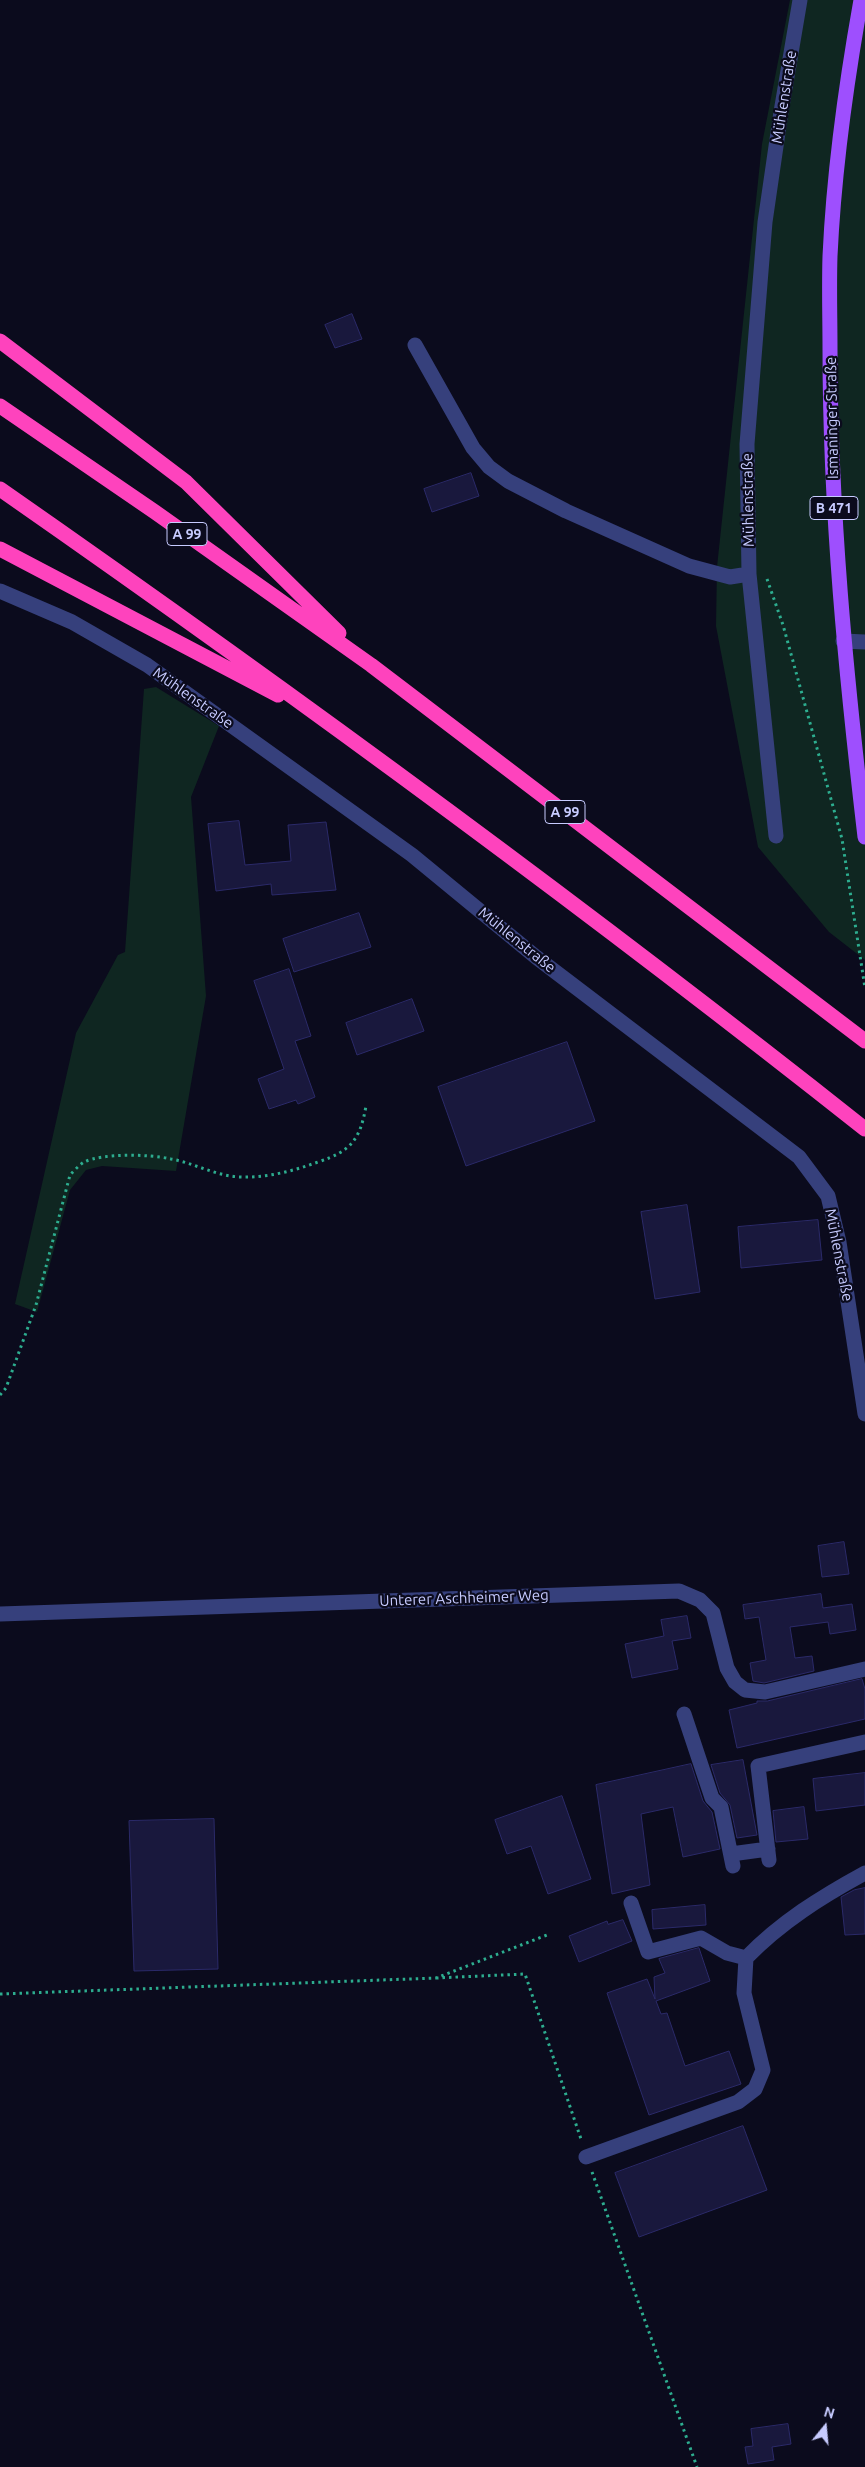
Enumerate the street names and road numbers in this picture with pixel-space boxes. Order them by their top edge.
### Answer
street label: Mühlenstraße [768,49,800,145]
street label: Ismaninger Straße [822,357,842,479]
street label: Mühlenstraße [738,453,758,547]
road number: B 471 [810,496,858,520]
road number: A 99 [167,522,207,546]
street label: Mühlenstraße [149,664,237,732]
road number: A 99 [545,800,585,824]
street label: Mühlenstraße [475,903,559,977]
street label: Mühlenstraße [821,1207,857,1303]
street label: Unterer Aschheimer Weg [379,1586,549,1610]

